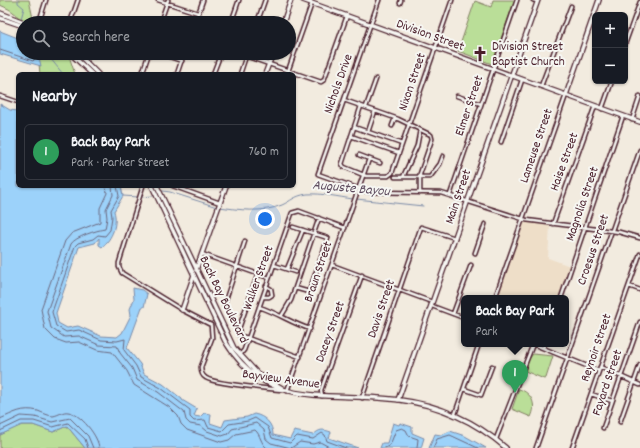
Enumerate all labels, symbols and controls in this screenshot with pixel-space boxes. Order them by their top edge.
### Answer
map controls [592,12,628,84]
button: + [592,12,628,48]
street label: Division Street [393,15,467,57]
search box [16,16,296,60]
icon: search [30,27,52,49]
text: Search here [62,27,130,49]
place label: Division Street Baptist Church [492,38,565,72]
church icon: Division Street Baptist Church [471,45,489,63]
button: − [592,48,628,84]
street label: Nixon Street [394,50,432,113]
street label: Nichols Drive [319,51,359,117]
street label: Elmer Street [451,73,489,139]
text: Nearby [32,86,76,110]
street label: Lameuse Street [515,106,559,186]
street label: Haise Street [546,130,584,194]
text: Back Bay Park [71,132,150,154]
text: 1 [45,143,47,162]
text: 760 m [249,143,279,162]
text: Park · Parker Street [71,154,169,173]
street label: Magnolia Street [561,164,605,244]
street label: Main Street [441,167,477,227]
water label: Auguste Bayou [312,176,391,202]
your location [255,209,275,229]
street label: Croesus Street [573,212,615,288]
street label: Braun Street [300,239,338,305]
street label: Walker Street [239,243,279,313]
street label: Back Bay Boulevard [194,253,252,347]
street label: Davis Street [363,277,401,341]
popup [461,295,569,347]
street label: Dacey Street [311,299,351,365]
text: Back Bay Park [476,301,554,323]
street label: Reynoir Street [576,311,618,385]
text: Park [476,323,498,342]
street label: Fayard Street [588,347,628,419]
pin: 1 [502,360,528,393]
street label: Bayview Avenue [241,365,321,395]

